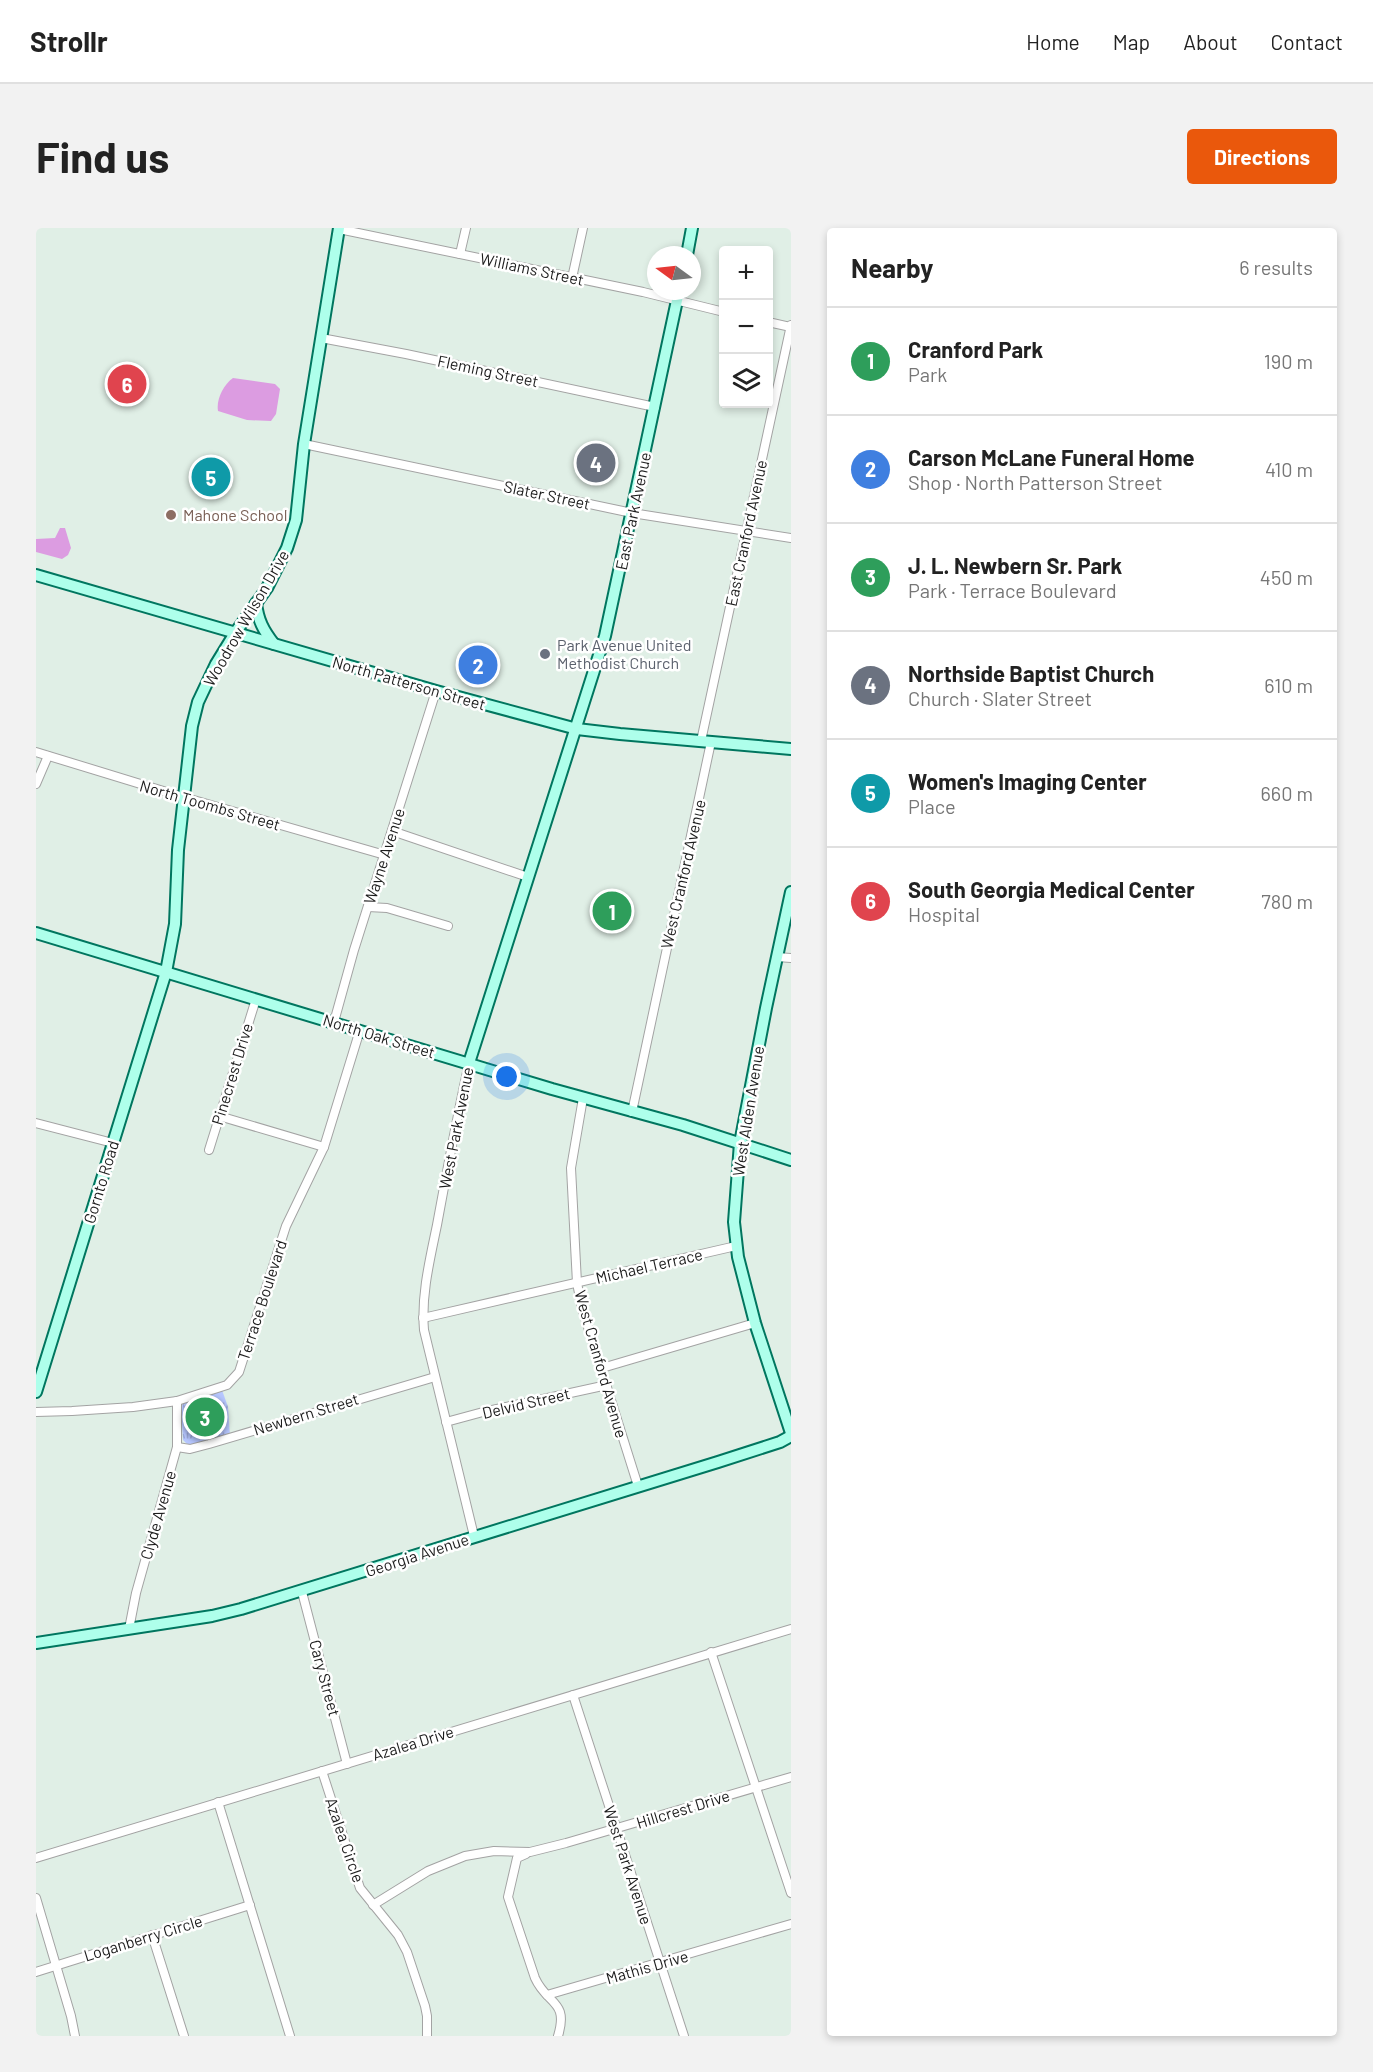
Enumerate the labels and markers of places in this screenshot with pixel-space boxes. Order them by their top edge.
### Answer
pin: 6 [108,362,146,406]
pin: 4 [576,440,616,486]
pin: 5 [192,454,231,500]
place label: Mahone School [183,505,287,524]
marker: Mahone School [164,508,178,522]
place label: Park Avenue United Methodist Church [557,635,692,672]
pin: 2 [458,642,498,688]
marker: Park Avenue United Methodist Church [538,647,552,661]
pin: 1 [592,888,632,934]
pin: 3 [186,1394,224,1440]

